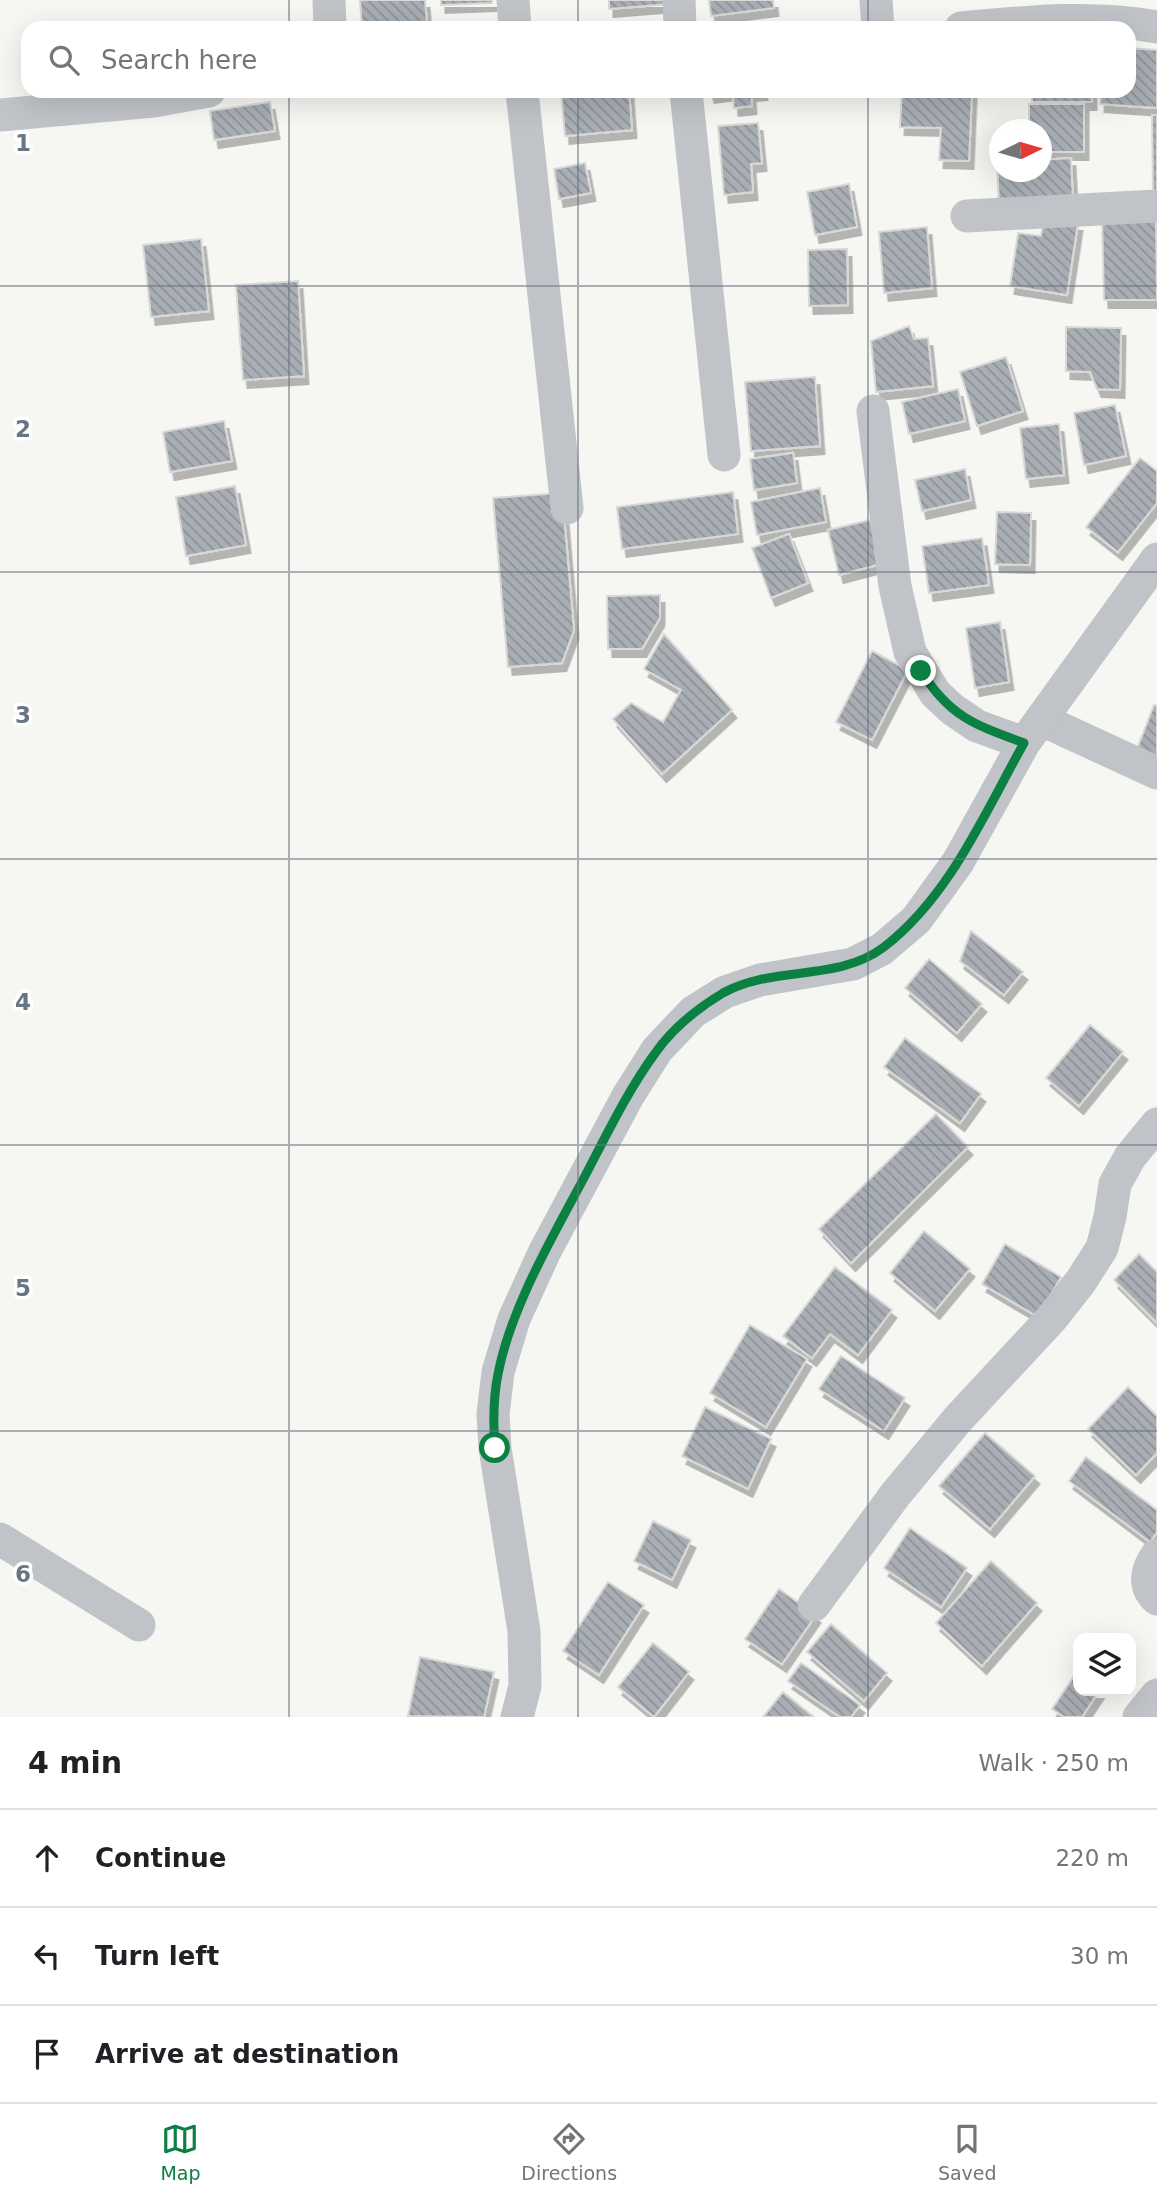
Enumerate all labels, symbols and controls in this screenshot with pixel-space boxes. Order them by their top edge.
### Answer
search box [21,21,1136,98]
icon: search [45,41,83,79]
text: Search here [101,45,257,75]
north arrow [989,119,1052,182]
text: 1 [15,130,31,156]
text: 2 [15,416,31,442]
route end [905,655,936,686]
text: 3 [15,702,31,728]
text: 4 [15,989,31,1015]
text: 5 [15,1275,31,1301]
route start [479,1432,510,1463]
text: 6 [15,1561,31,1587]
map controls [1073,1633,1136,1696]
button: layers [1073,1633,1136,1696]
text: 4 min [28,1745,122,1780]
text: Walk · 250 m [978,1750,1129,1776]
icon: ahead [28,1839,66,1877]
text: Continue [95,1843,226,1873]
text: 220 m [1055,1845,1129,1871]
icon: left [28,1937,66,1975]
text: Turn left [95,1941,219,1971]
text: 30 m [1070,1943,1129,1969]
icon: arrive [28,2035,66,2073]
text: Arrive at destination [95,2039,399,2069]
tab: Map [160,2120,201,2184]
tab: Directions [521,2120,617,2184]
tab: Saved [938,2120,997,2184]

